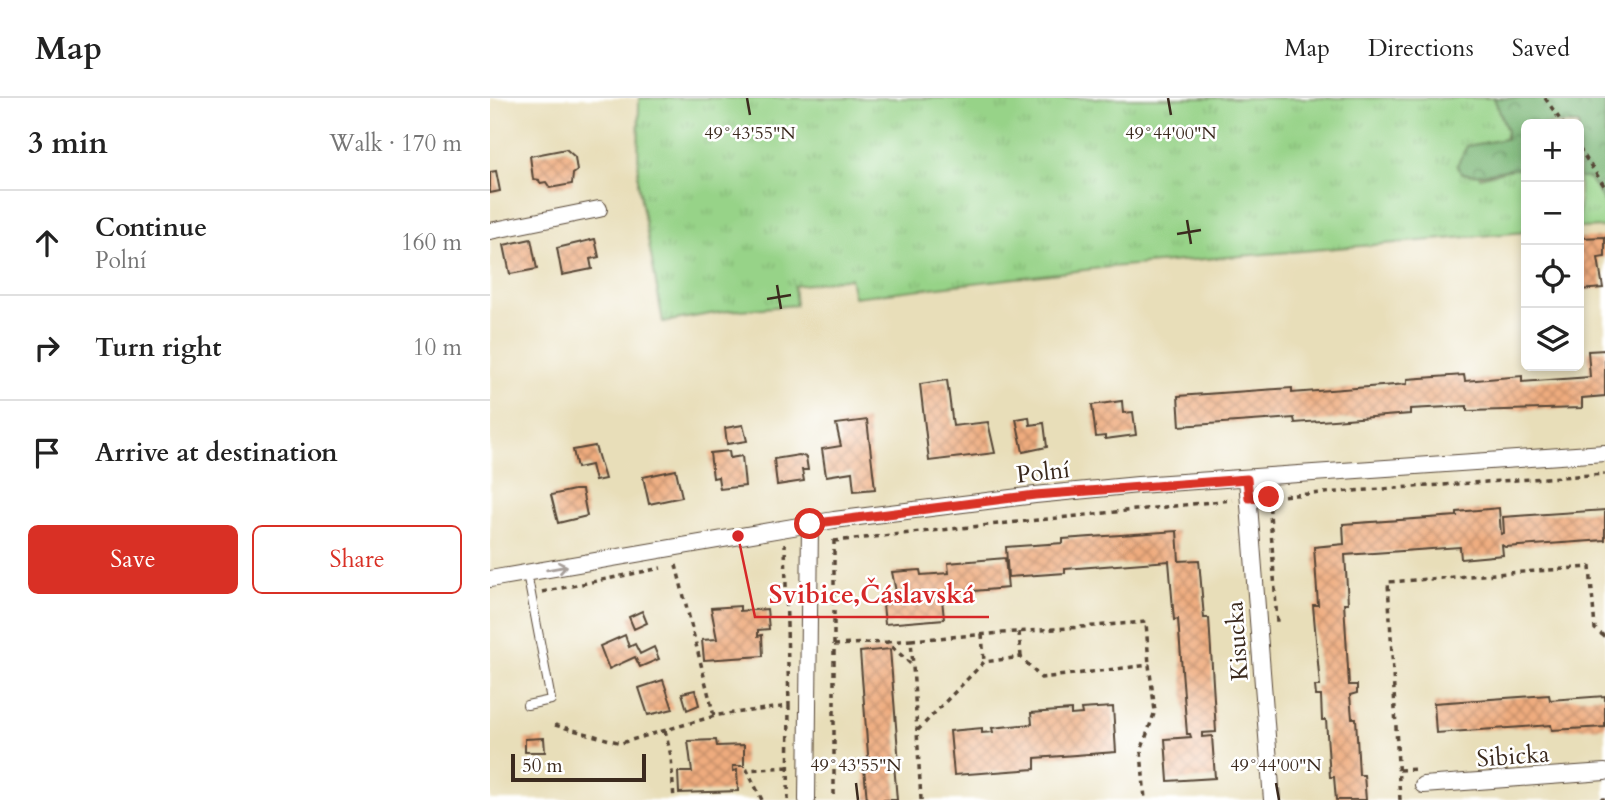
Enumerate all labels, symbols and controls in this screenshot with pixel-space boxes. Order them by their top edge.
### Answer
text: Map [35,26,102,71]
text: Map [1284,32,1330,65]
text: Directions [1368,32,1474,65]
text: Saved [1512,32,1570,65]
map controls [1521,119,1584,371]
button: + [1521,119,1584,182]
text: 49°43'55"N [704,121,796,146]
text: 49°44'00"N [1125,121,1217,146]
text: 3 min [28,123,108,164]
text: Walk · 170 m [329,128,462,159]
button: − [1521,182,1584,245]
text: Continue [95,210,207,245]
icon: ahead [28,224,66,262]
text: 160 m [401,227,462,258]
text: Polní [95,245,146,276]
button: locate [1521,245,1584,308]
button: layers [1521,308,1584,371]
icon: right [28,329,66,367]
text: Turn right [95,330,222,365]
text: 10 m [413,332,462,363]
icon: arrive [28,434,66,472]
text: Arrive at destination [95,435,338,470]
street label: Polní [1015,453,1072,492]
route end [1253,481,1284,512]
route start [794,508,825,539]
button: Save [28,525,238,594]
button: Share [252,525,462,594]
one-way arrow [545,561,568,574]
callout: Svibice,Čáslavská [755,570,989,617]
text: Svibice,Čáslavská [769,577,975,612]
street label: Kisucka [1218,599,1257,682]
street label: Sibicka [1476,737,1551,775]
scale bar [511,751,646,783]
text: 50 m [522,753,563,779]
text: 49°43'55"N [810,753,902,778]
text: 49°44'00"N [1230,753,1322,778]

